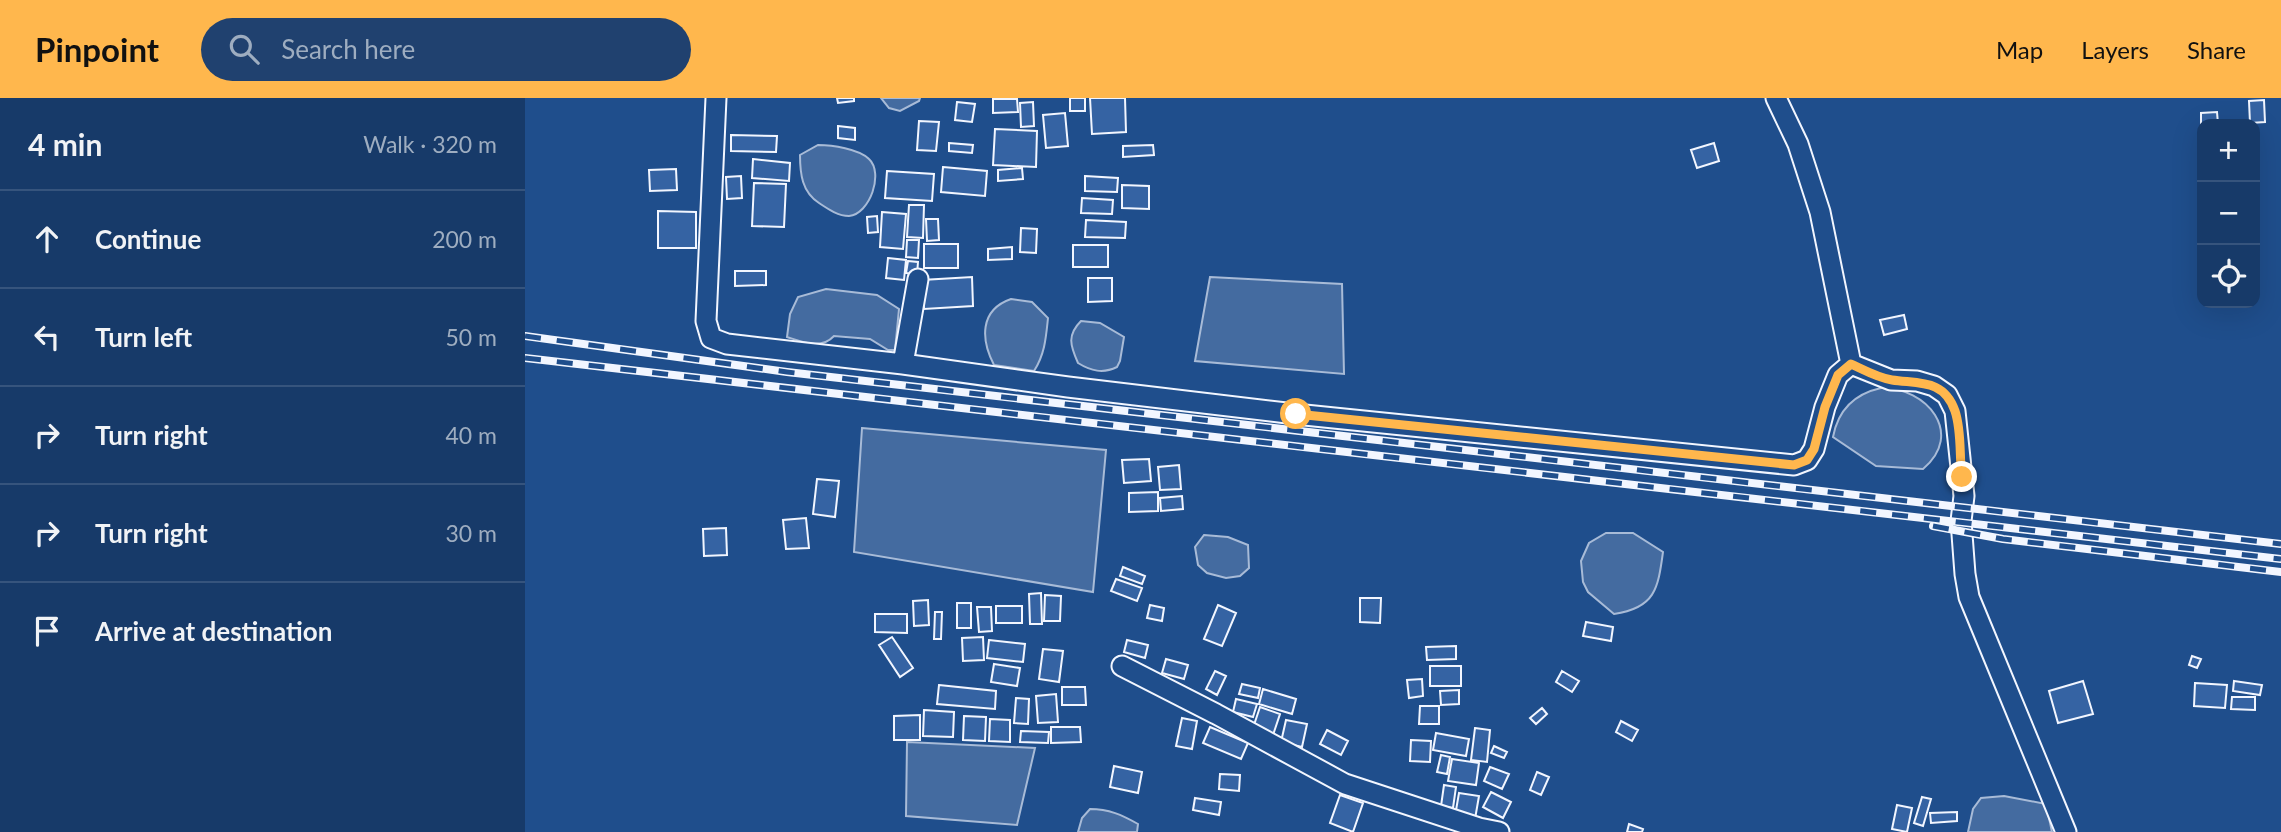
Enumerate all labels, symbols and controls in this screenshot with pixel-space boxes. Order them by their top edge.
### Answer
search box [201,18,691,81]
text: Pinpoint [35,29,159,69]
icon: search [225,30,263,68]
text: Search here [281,33,415,65]
text: Map [1996,35,2043,64]
text: Layers [2081,35,2149,64]
text: Share [2187,35,2246,64]
map controls [2197,119,2260,308]
button: + [2197,119,2260,182]
text: 4 min [28,126,102,162]
text: Walk · 320 m [363,130,497,158]
button: − [2197,182,2260,245]
icon: ahead [28,220,66,258]
text: Continue [95,223,201,255]
text: 200 m [432,225,497,253]
button: locate [2197,245,2260,308]
icon: left [28,318,66,356]
text: Turn left [95,321,192,353]
text: 50 m [446,323,497,351]
route start [1280,398,1311,429]
icon: right [28,416,66,454]
text: Turn right [95,419,208,451]
text: 40 m [446,421,497,449]
route end [1946,461,1977,492]
icon: right [28,514,66,552]
text: Turn right [95,517,208,549]
text: 30 m [446,519,497,547]
icon: arrive [28,612,66,650]
text: Arrive at destination [95,615,332,647]

